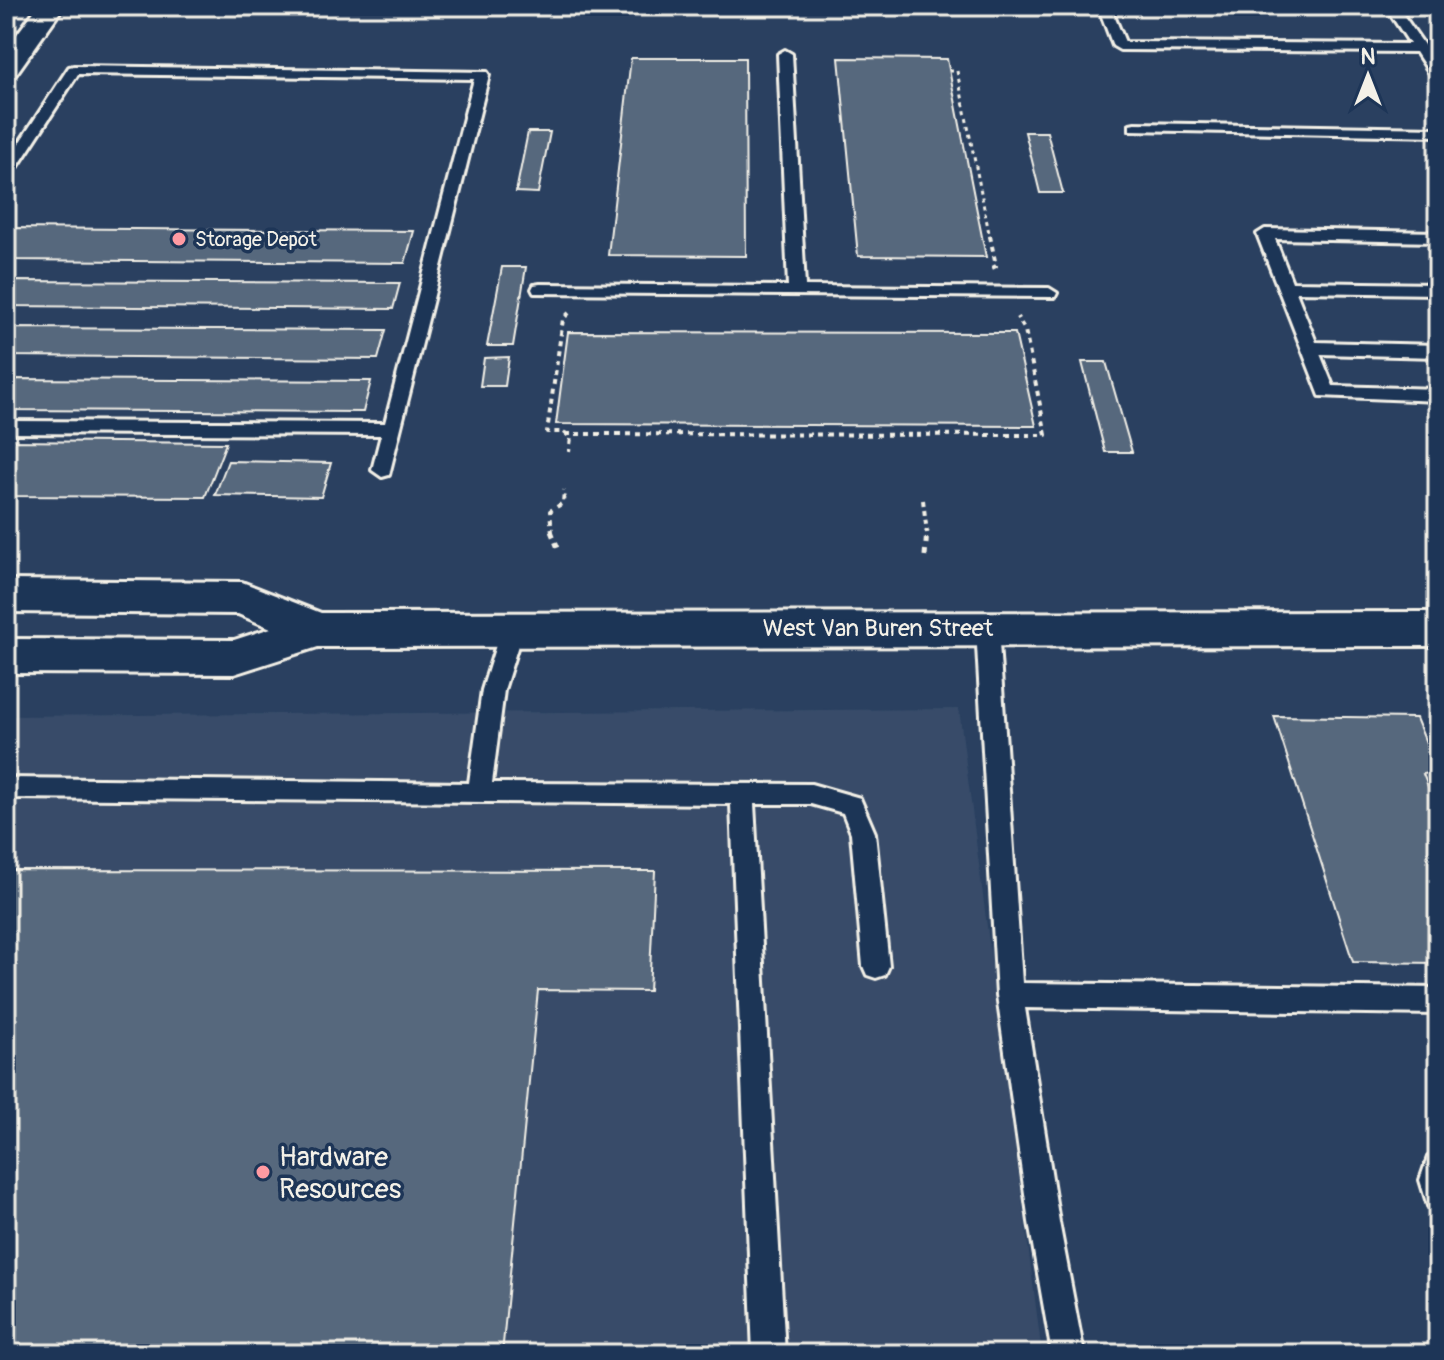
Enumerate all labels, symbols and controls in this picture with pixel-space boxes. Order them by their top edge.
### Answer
north arrow [1328,36,1408,116]
text: N [1361,43,1376,71]
place label: Storage Depot [195,227,318,252]
marker: Storage Depot [170,230,188,248]
street label: West Van Buren Street [763,614,994,643]
place label: Hardware Resources [279,1140,402,1207]
marker: Hardware Resources [254,1163,272,1181]

